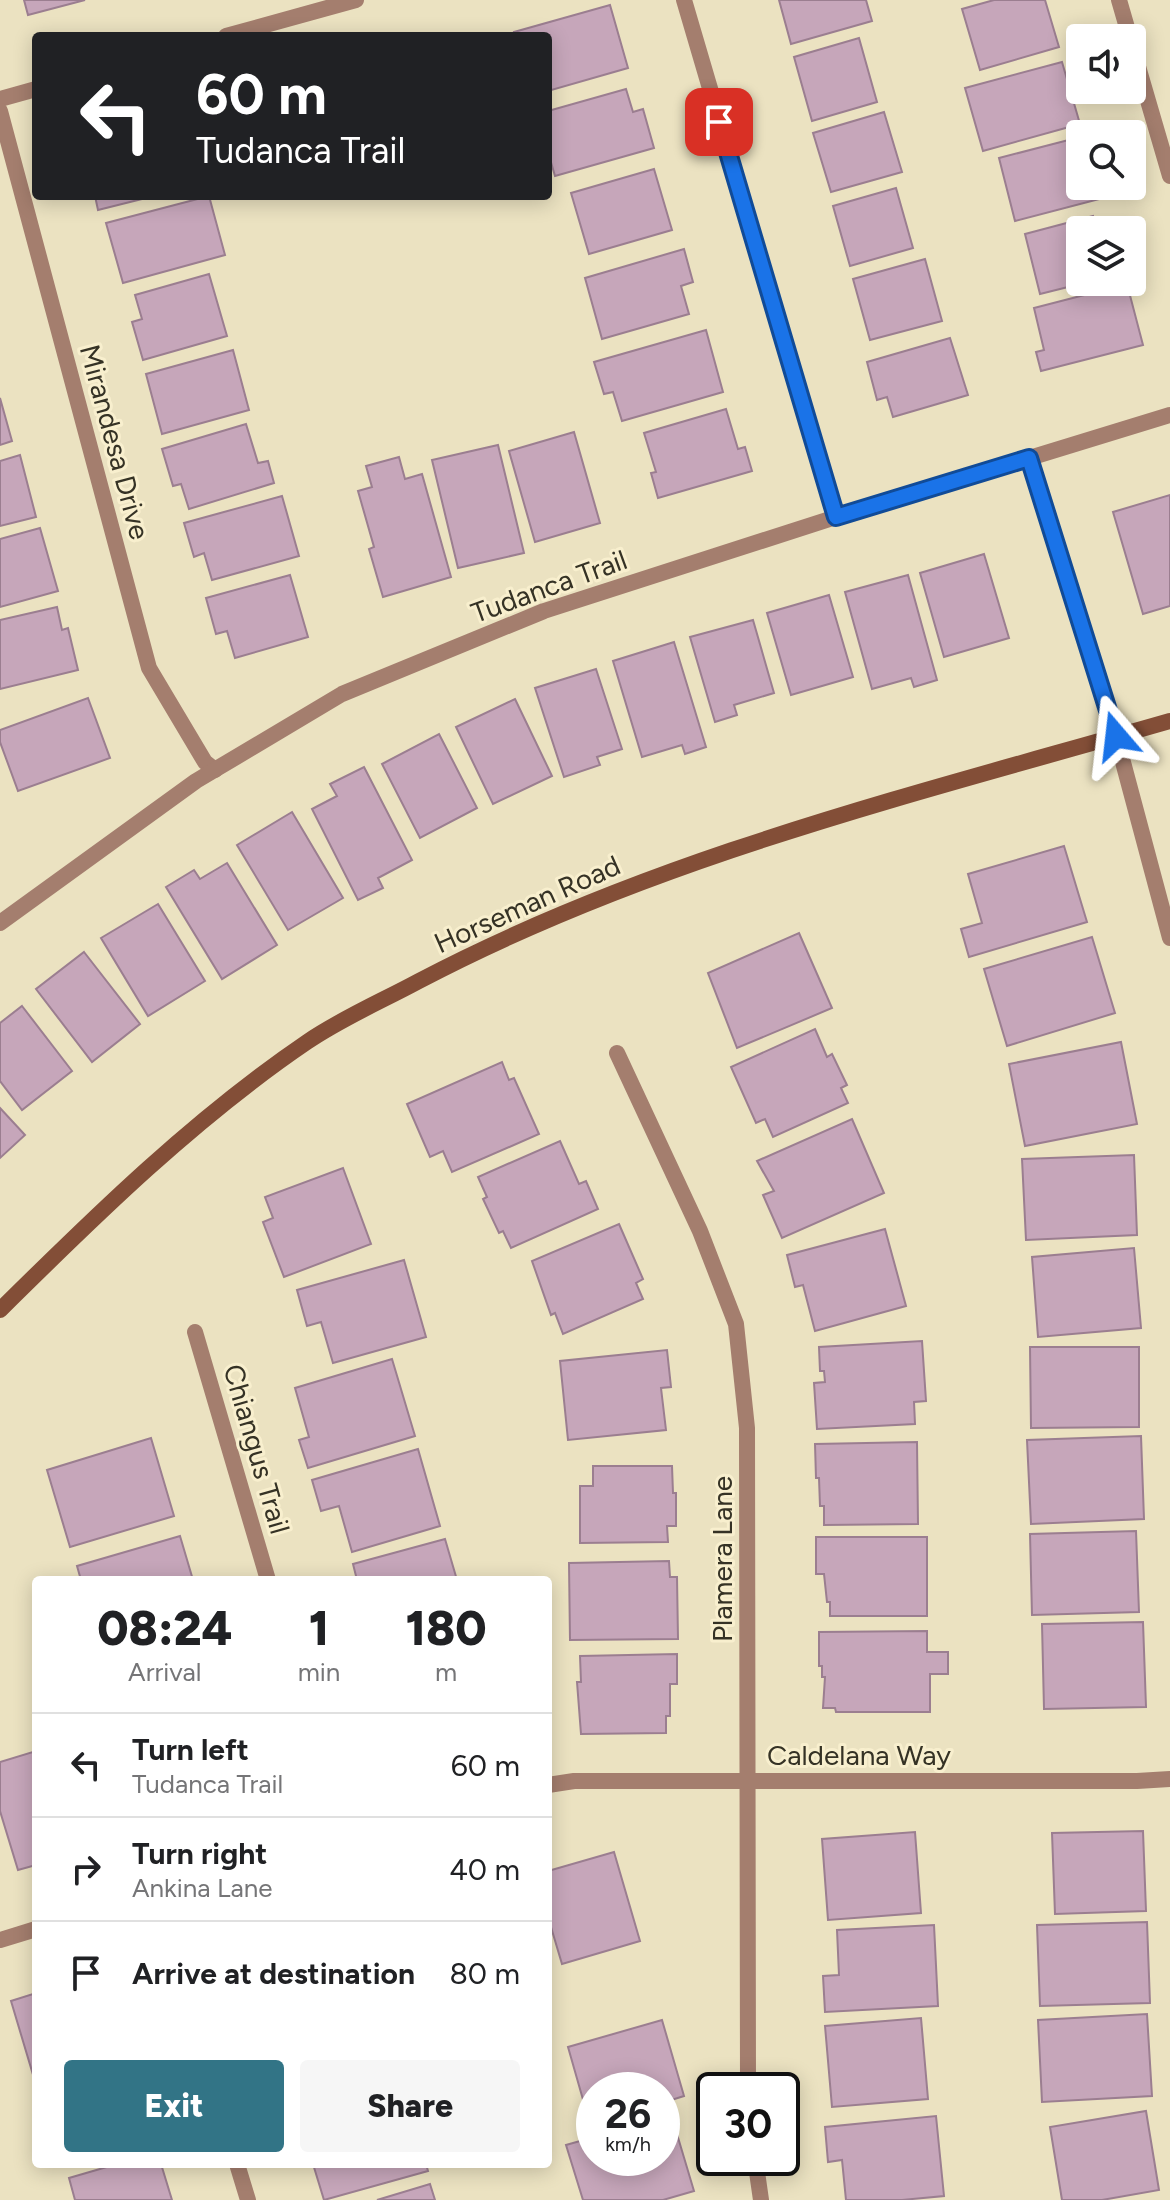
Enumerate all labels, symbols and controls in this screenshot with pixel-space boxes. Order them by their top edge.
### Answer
map controls [1066,24,1146,296]
button: sound [1066,24,1146,104]
text: 60 m [196,61,327,128]
icon: left [64,64,168,168]
pin [685,88,753,156]
icon: arrive [697,100,741,144]
button: search [1066,120,1146,200]
text: Tudanca Trail [196,129,406,172]
button: layers [1066,216,1146,296]
street label: Mirandesa Drive [73,341,157,543]
street label: Tudanca Trail [467,542,631,630]
position arrow [1074,694,1158,778]
street label: Horseman Road [429,848,625,960]
street label: Chiangus Trail [217,1360,297,1538]
street label: Plamera Lane [705,1476,739,1642]
text: 08:24 [97,1599,232,1657]
text: 1 [309,1599,329,1657]
text: 180 [406,1599,487,1657]
text: Arrival [128,1656,202,1688]
text: min [298,1656,340,1688]
text: m [435,1656,457,1688]
text: Turn left [132,1731,249,1768]
street label: Caldelana Way [767,1738,951,1772]
icon: left [64,1743,108,1787]
text: 60 m [451,1747,520,1784]
text: Tudanca Trail [132,1768,283,1800]
text: Turn right [132,1835,267,1872]
icon: right [64,1847,108,1891]
text: 40 m [449,1851,520,1888]
text: Ankina Lane [132,1872,272,1904]
icon: arrive [64,1951,108,1995]
text: Arrive at destination [132,1955,415,1992]
text: 80 m [449,1955,520,1992]
button: Exit [64,2060,284,2152]
button: Share [300,2060,520,2152]
speed limit sign: 30 [696,2072,800,2176]
text: 26 [605,2090,651,2138]
text: km/h [605,2132,651,2156]

